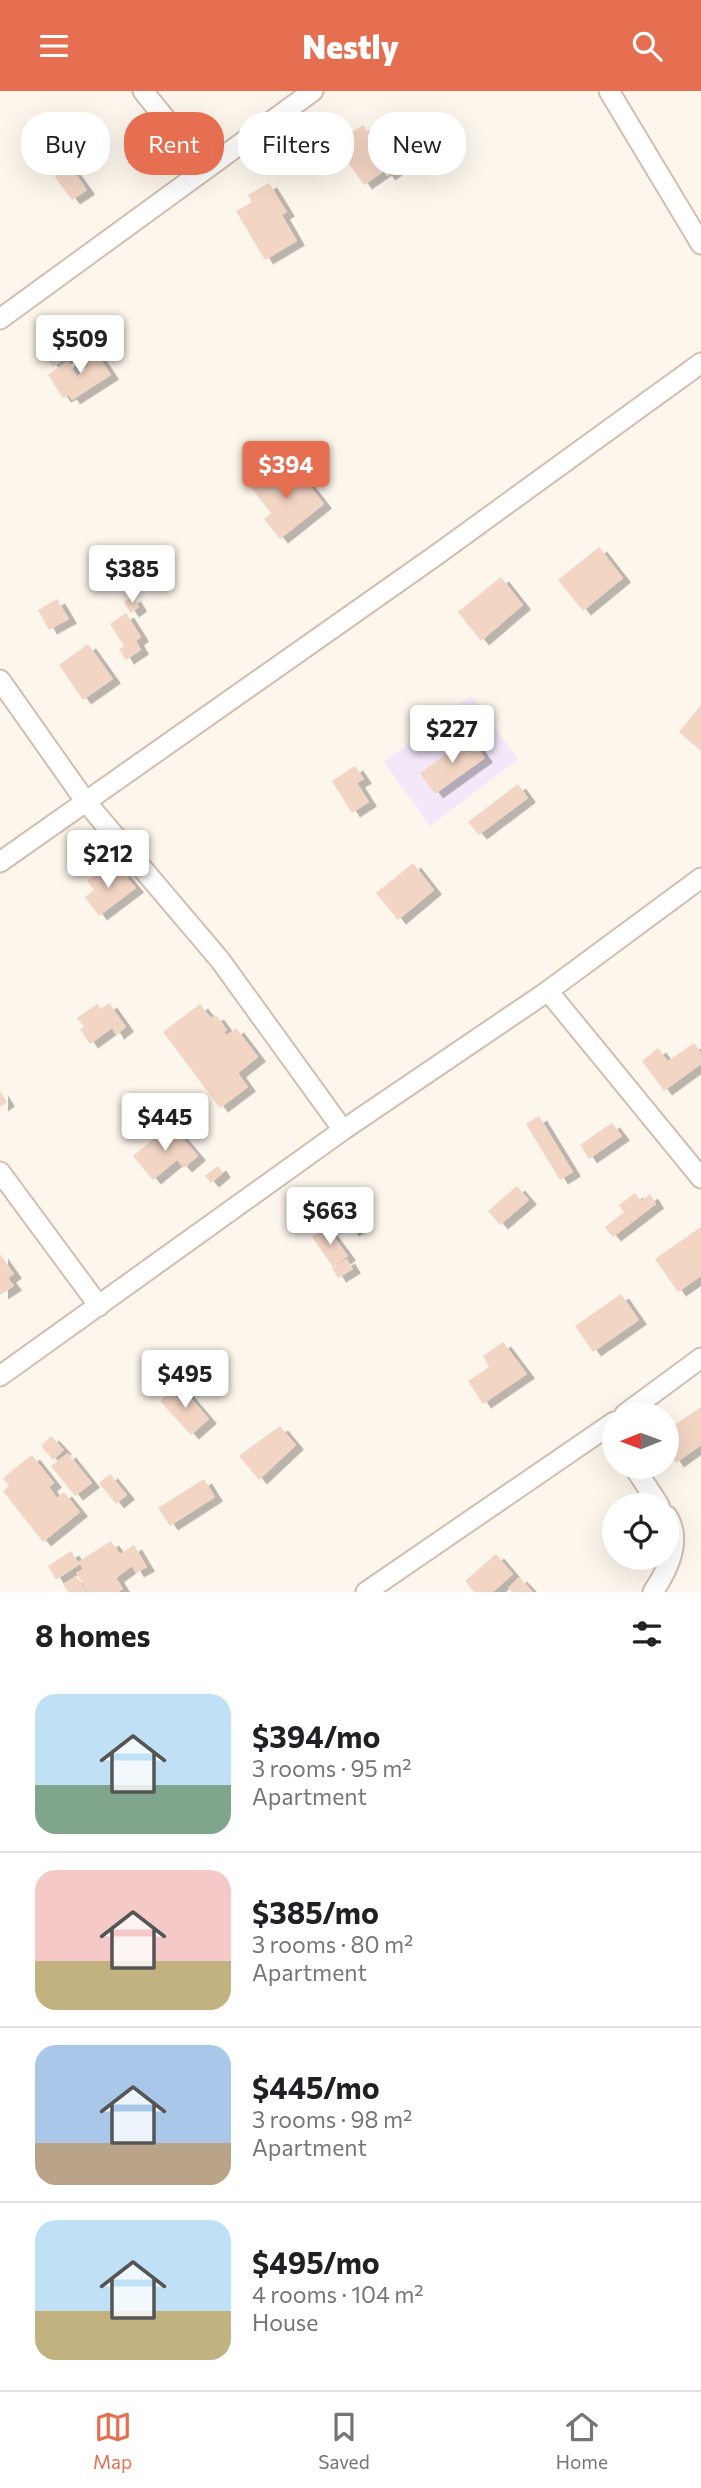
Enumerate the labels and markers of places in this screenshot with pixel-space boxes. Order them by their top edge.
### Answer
pin: $509 [39,315,121,375]
pin: $394 [245,441,327,501]
pin: $385 [91,545,173,605]
pin: $227 [411,705,493,765]
pin: $212 [67,831,149,890]
pin: $445 [124,1093,206,1153]
pin: $663 [289,1187,371,1247]
pin: $495 [144,1351,226,1410]

